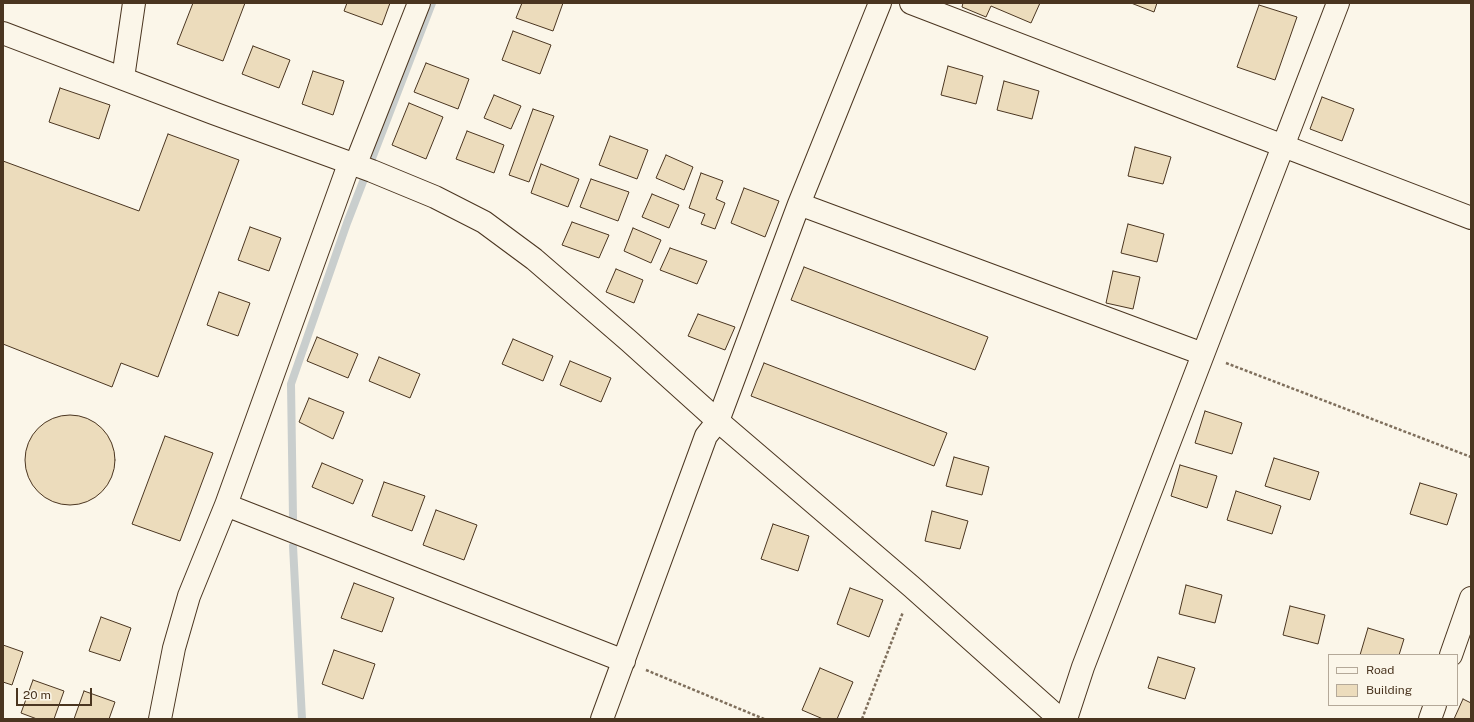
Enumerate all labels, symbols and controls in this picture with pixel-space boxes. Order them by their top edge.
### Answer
legend [1328,654,1458,706]
text: Road [1366,663,1394,677]
scale bar [18,680,94,706]
text: Building [1366,683,1412,697]
text: 20 m [23,688,51,702]

